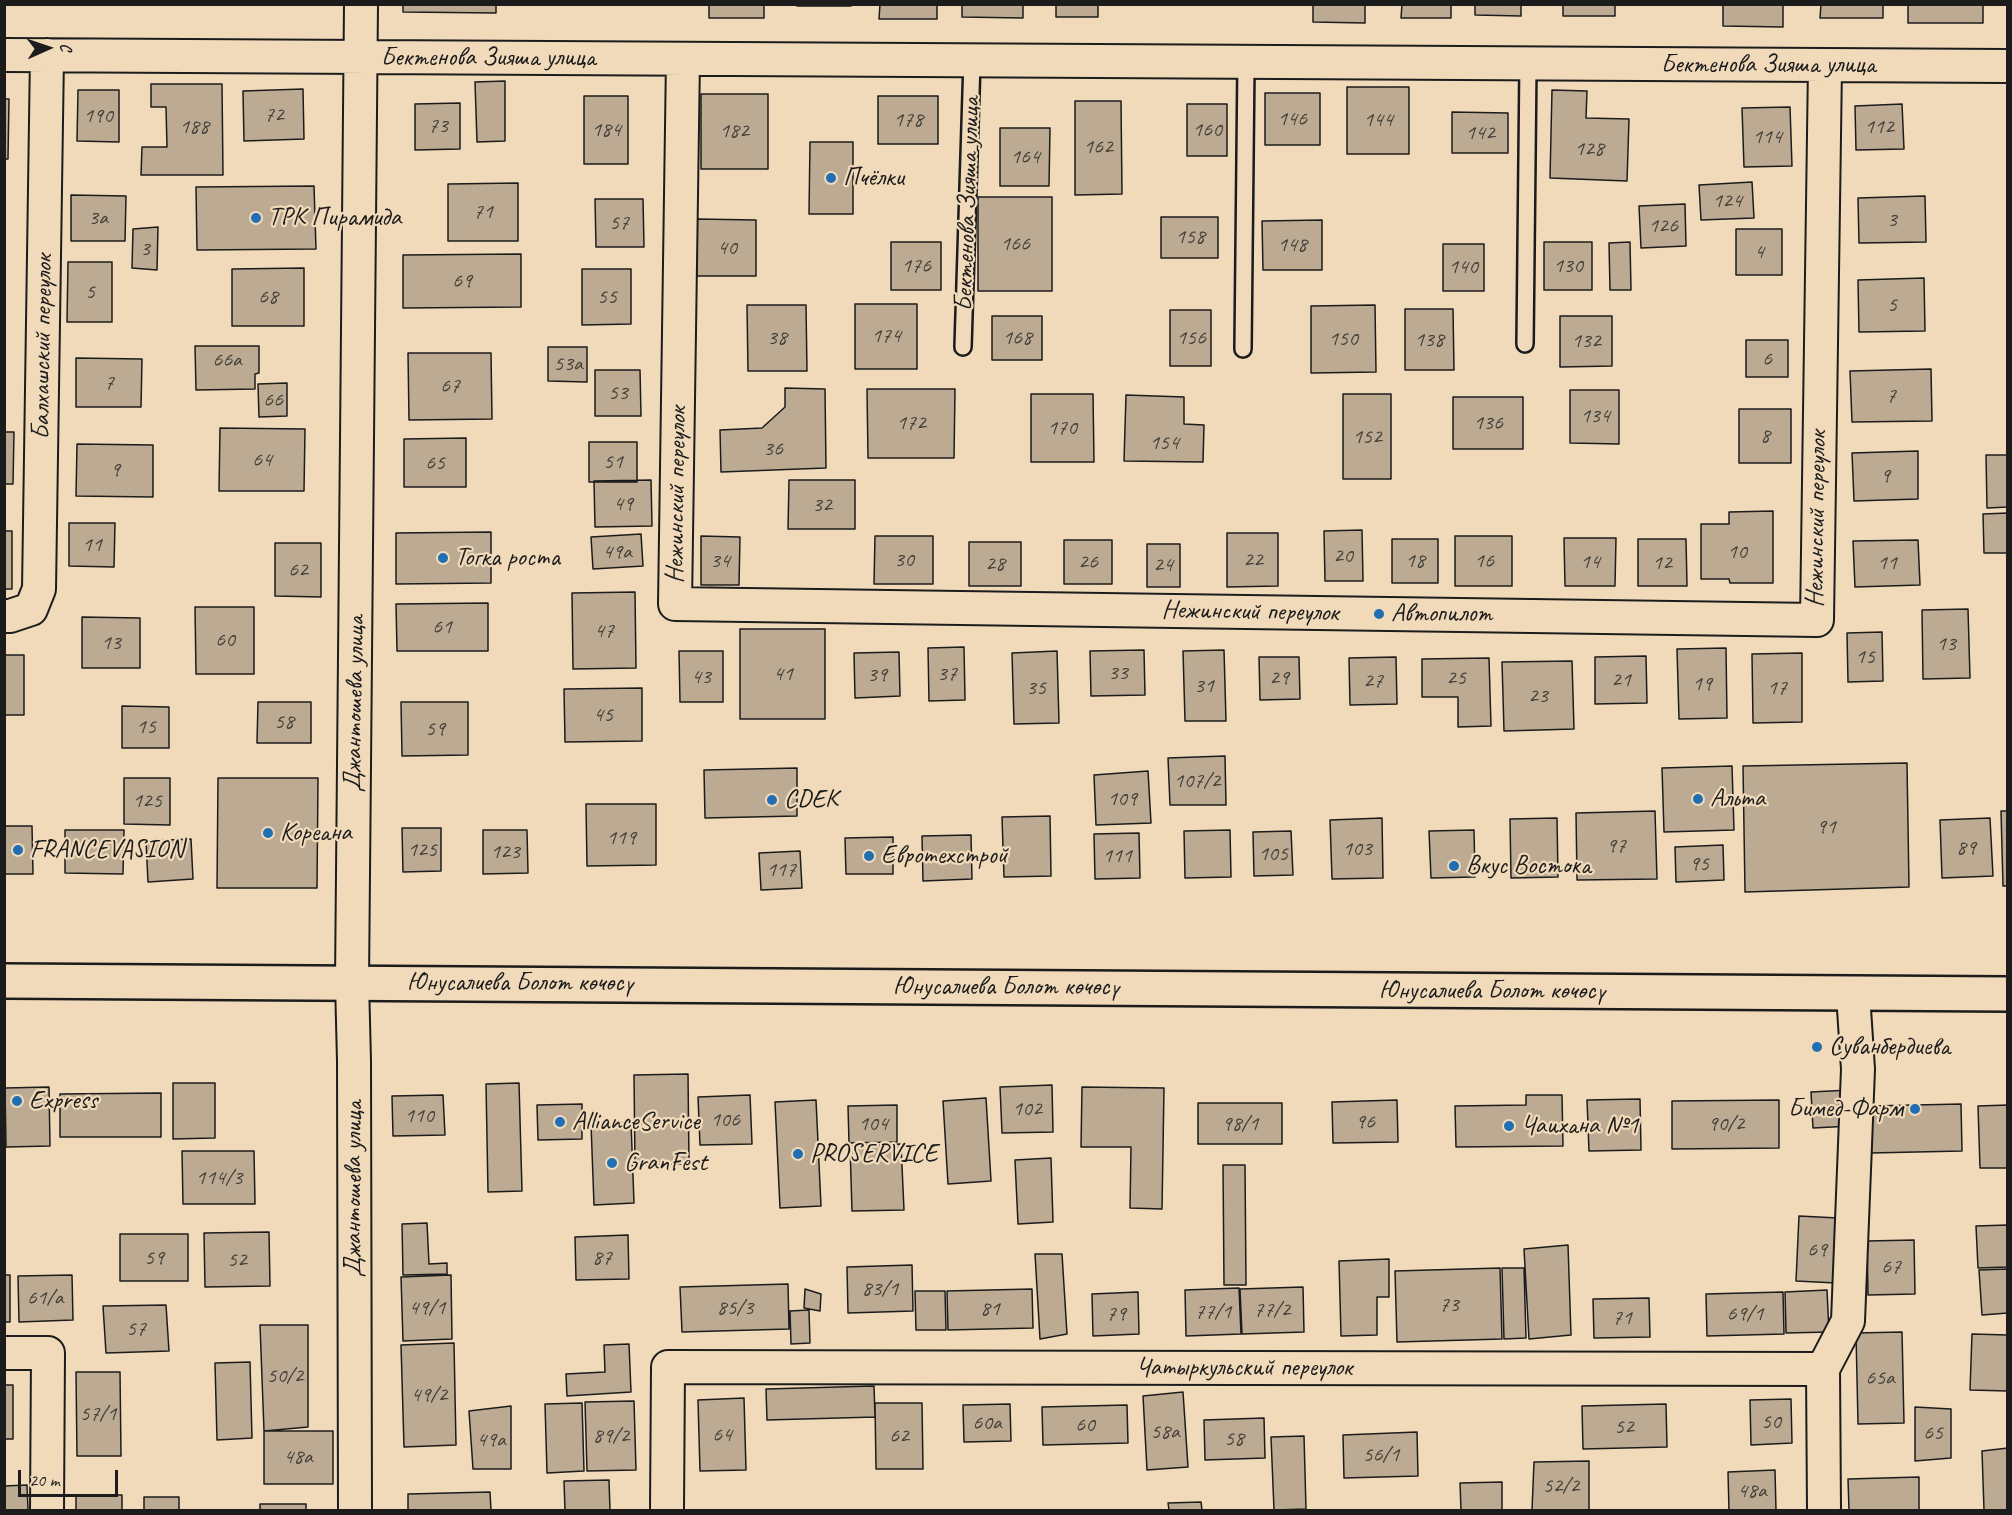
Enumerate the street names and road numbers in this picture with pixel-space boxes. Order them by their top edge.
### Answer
street label: Бектенова Зияша улица [381,42,595,74]
street label: Бектенова Зияша улица [1661,49,1875,81]
street label: Бектенова Зияша улица [949,96,987,312]
street label: Балхашский переулок [26,254,60,440]
street label: Нежинский переулок [660,406,694,584]
street label: Нежинский переулок [1800,430,1834,608]
street label: Нежинский переулок [1161,595,1339,629]
street label: Джантошева улица [338,616,372,792]
street label: Юнусалиева Болот көчөсү [407,967,633,999]
street label: Юнусалиева Болот көчөсү [893,971,1119,1003]
street label: Юнусалиева Болот көчөсү [1379,975,1605,1007]
street label: Джантошева улица [338,1101,370,1277]
street label: Чатыркульский переулок [1136,1352,1352,1384]

